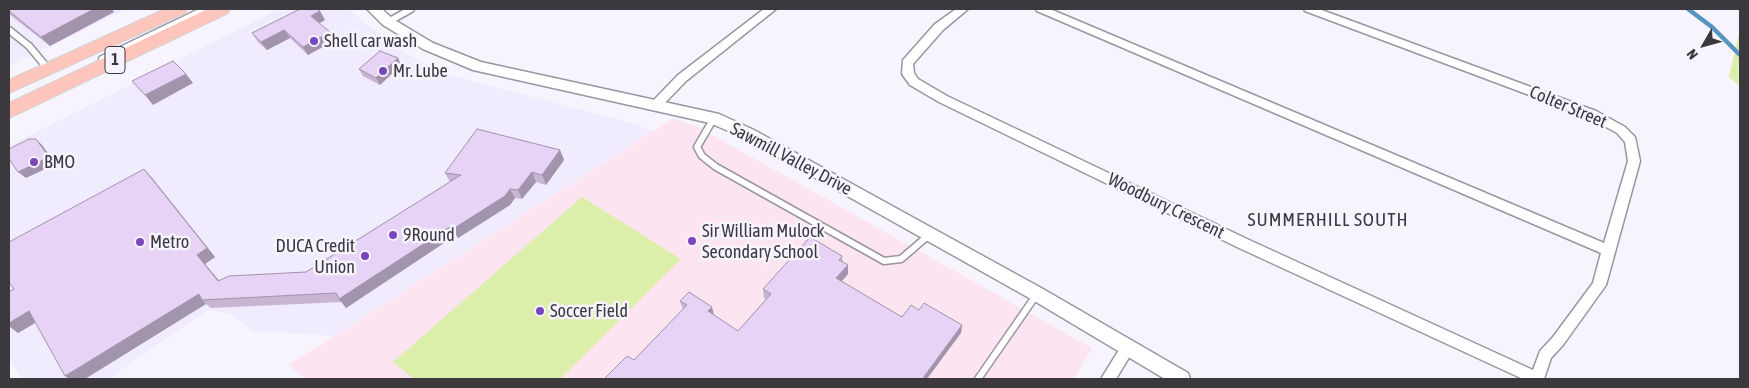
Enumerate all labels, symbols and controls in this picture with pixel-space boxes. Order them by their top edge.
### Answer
north arrow [1679,20,1729,70]
place label: Shell car wash [324,30,417,52]
marker: Shell car wash [308,35,320,47]
road number: 1 [105,46,125,74]
text: N [1683,46,1701,62]
place label: Mr. Lube [393,60,448,82]
marker: Mr. Lube [377,65,389,77]
street label: Colter Street [1526,81,1610,133]
street label: Sawmill Valley Drive [727,118,855,200]
place label: BMO [44,151,75,173]
marker: BMO [28,156,40,168]
street label: Woodbury Crescent [1104,168,1228,244]
district label: SUMMERHILL SOUTH [1245,209,1411,231]
place label: Sir William Mulock Secondary School [702,220,825,262]
place label: 9Round [403,224,455,246]
marker: 9Round [387,229,399,241]
place label: Metro [150,231,189,253]
place label: DUCA Credit Union [276,235,355,278]
marker: Sir William Mulock Secondary School [686,235,698,247]
marker: Metro [134,236,146,248]
marker: DUCA Credit Union [359,250,371,262]
place label: Soccer Field [550,300,628,322]
marker: Soccer Field [534,305,546,317]

